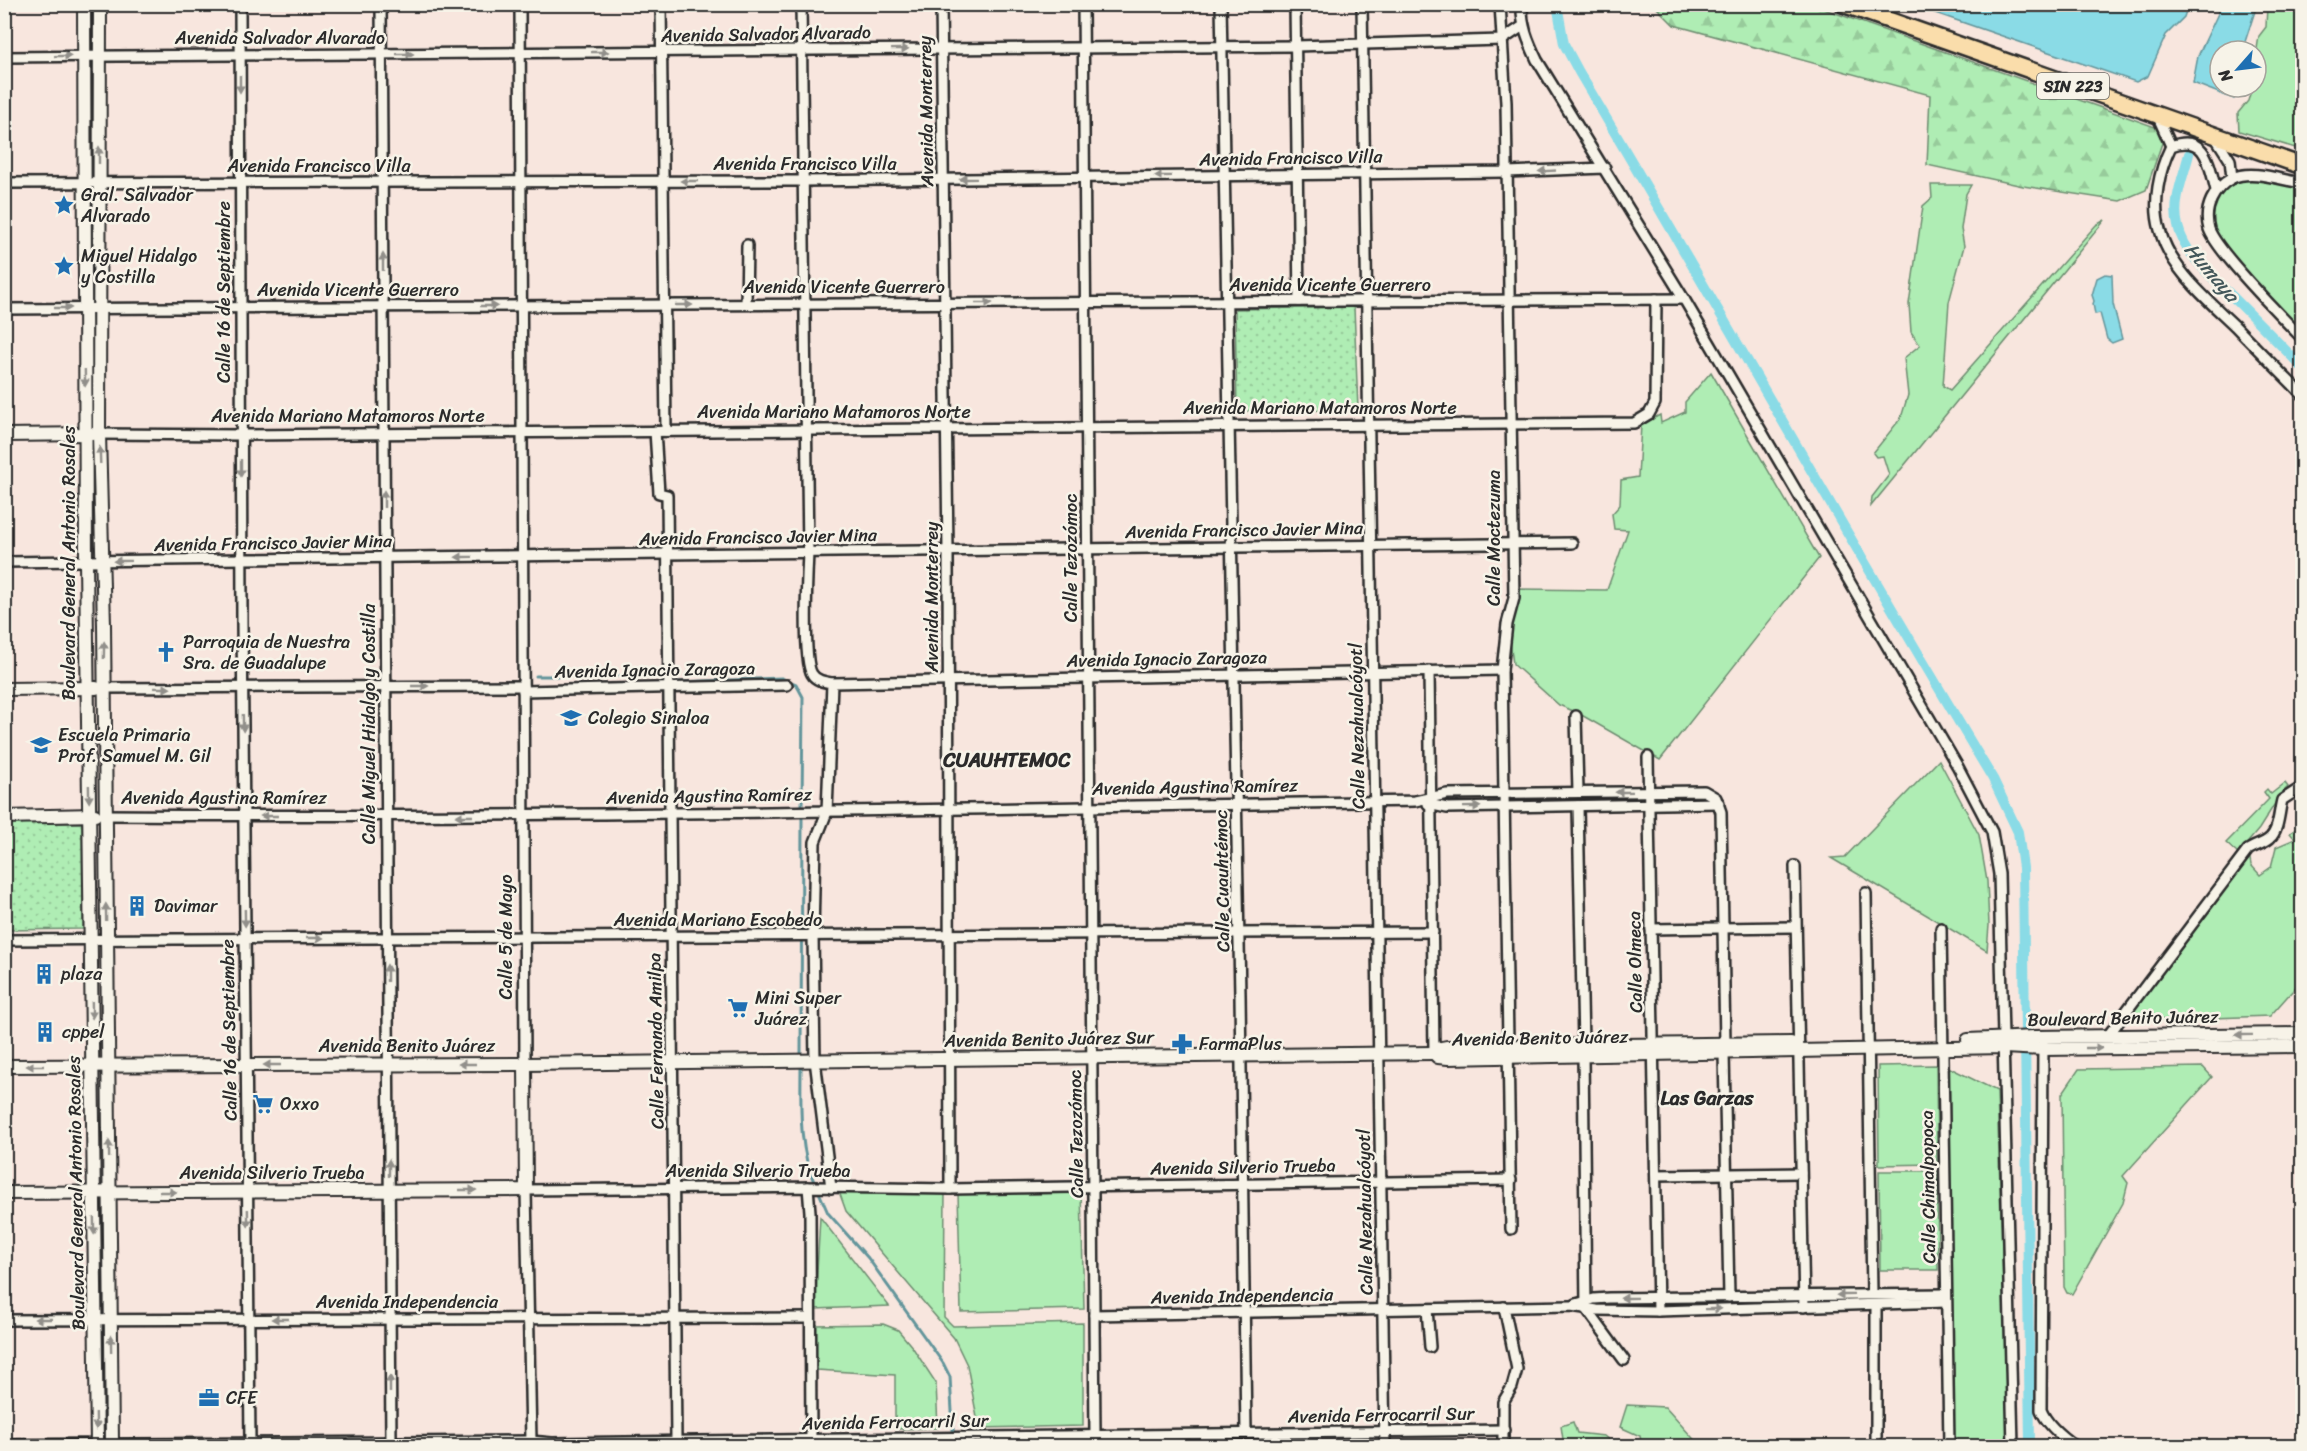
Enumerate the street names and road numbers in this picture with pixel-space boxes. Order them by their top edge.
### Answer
street label: Avenida Salvador Alvarado [660,16,871,52]
street label: Avenida Salvador Alvarado [174,22,385,54]
street label: Avenida Monterrey [909,35,943,188]
road number: SIN 223 [2037,73,2109,99]
street label: Avenida Francisco Villa [1198,140,1384,176]
street label: Avenida Francisco Villa [713,148,897,180]
street label: Avenida Francisco Villa [227,150,411,182]
street label: Calle 16 de Septiembre [208,201,240,383]
street label: Avenida Vicente Guerrero [1228,269,1431,301]
street label: Avenida Vicente Guerrero [742,271,945,303]
street label: Avenida Vicente Guerrero [256,274,459,306]
street label: Avenida Mariano Matamoros Norte [1182,392,1457,424]
street label: Avenida Mariano Matamoros Norte [696,396,971,428]
street label: Avenida Mariano Matamoros Norte [210,400,485,432]
street label: Boulevard General Antonio Rosales [53,425,85,700]
street label: Calle Moctezuma [1478,470,1510,606]
street label: Calle Tezozómoc [1055,494,1087,622]
street label: Avenida Francisco Javier Mina [1124,512,1364,548]
street label: Avenida Francisco Javier Mina [638,519,878,555]
street label: Avenida Monterrey [916,521,948,673]
street label: Avenida Francisco Javier Mina [153,525,393,561]
street label: Calle Miguel Hidalgo y Costilla [353,603,385,844]
street label: Avenida Ignacio Zaragoza [1065,641,1268,677]
street label: Calle Nezahualcóyotl [1340,642,1374,809]
street label: Avenida Ignacio Zaragoza [553,652,756,688]
street label: Avenida Agustina Ramírez [1091,769,1299,805]
street label: Avenida Agustina Ramírez [605,778,813,814]
street label: Avenida Agustina Ramírez [120,782,327,814]
street label: Calle Cuauhtémoc [1205,810,1239,952]
street label: Calle 5 de Mayo [490,874,522,1000]
street label: Avenida Mariano Escobedo [613,904,822,936]
street label: Calle Olmeca [1618,911,1652,1013]
street label: Calle 16 de Septiembre [211,939,247,1121]
street label: Calle Fernando Amilpa [638,953,674,1129]
street label: Boulevard Benito Juárez [2027,1000,2219,1036]
street label: Avenida Benito Juárez [1451,1020,1629,1056]
street label: Avenida Benito Juárez Sur [943,1021,1156,1057]
street label: Avenida Benito Juárez [318,1030,496,1062]
street label: Boulevard General Antonio Rosales [58,1055,94,1330]
street label: Calle Tezozómoc [1059,1070,1093,1198]
street label: Calle Chimalpopoca [1911,1110,1945,1264]
street label: Calle Nezahualcóyotl [1348,1128,1382,1295]
street label: Avenida Silverio Trueba [1149,1149,1336,1185]
street label: Avenida Silverio Trueba [664,1155,851,1187]
street label: Avenida Silverio Trueba [178,1157,365,1189]
street label: Avenida Independencia [1150,1278,1334,1314]
street label: Avenida Independencia [315,1286,499,1318]
street label: Avenida Ferrocarril Sur [1287,1397,1476,1433]
street label: Avenida Ferrocarril Sur [801,1404,990,1440]

